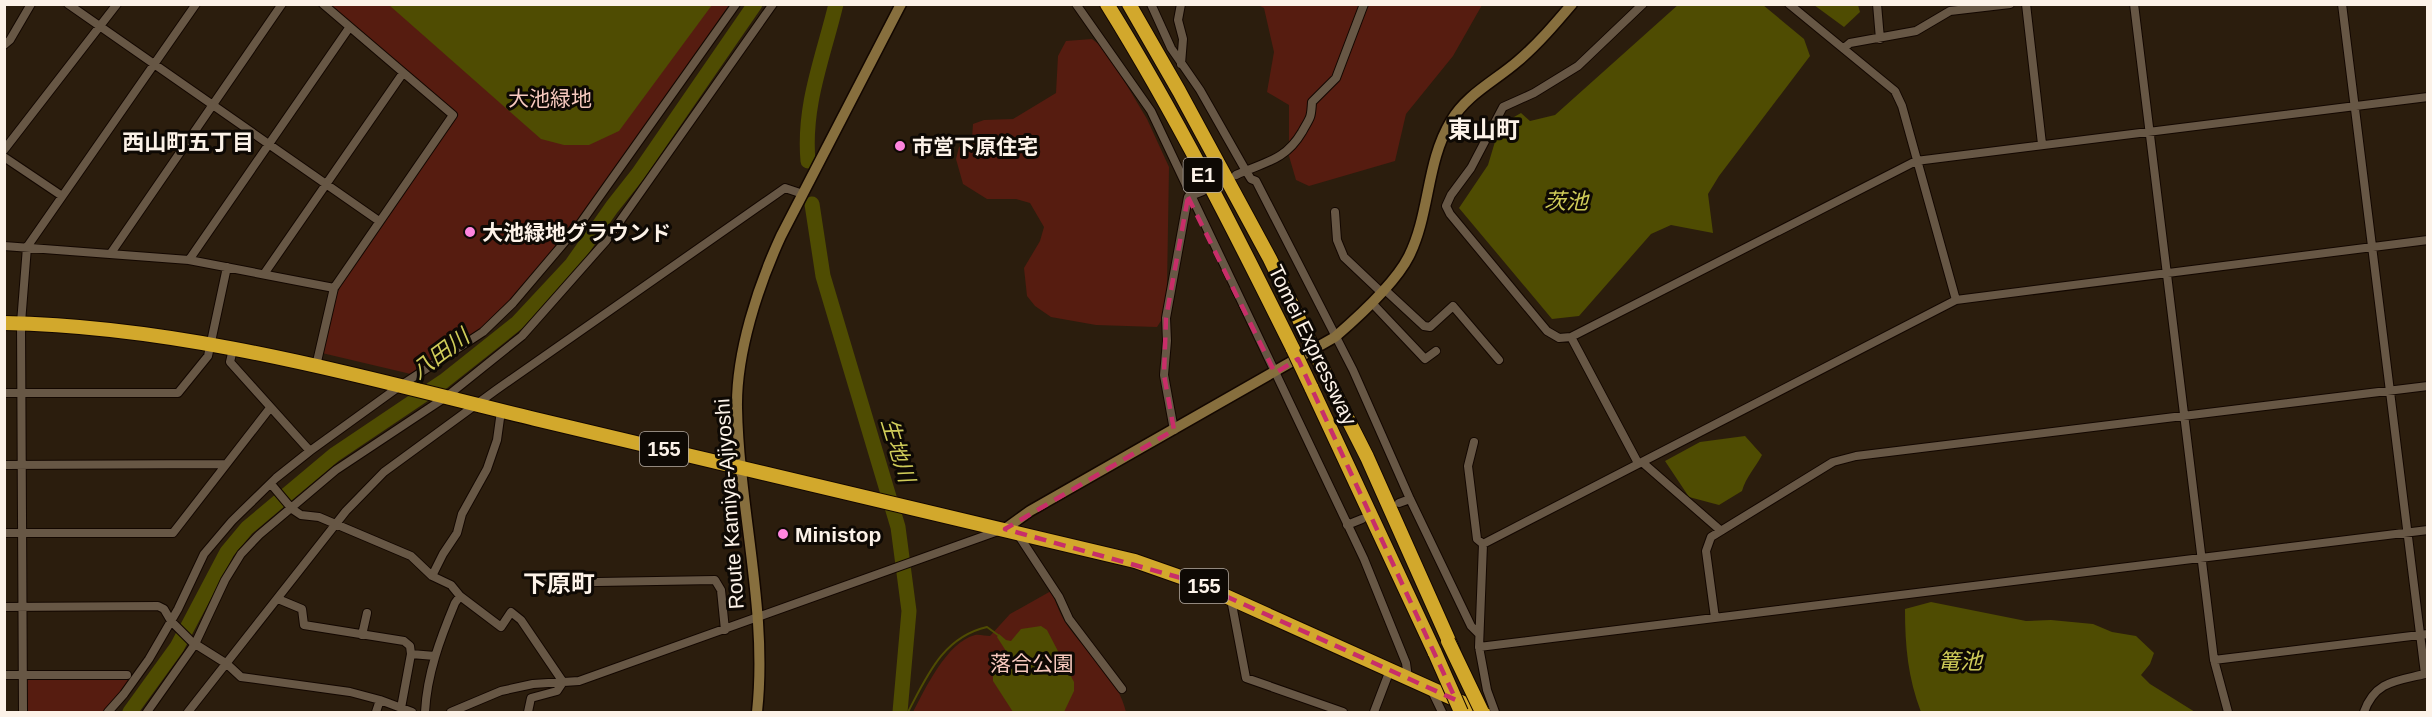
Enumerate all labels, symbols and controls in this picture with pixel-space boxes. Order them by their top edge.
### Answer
park label: 大池緑地 [508,87,592,110]
district label: 東山町 [1448,116,1520,143]
district label: 西山町五丁目 [122,130,254,155]
place label: 市営下原住宅 [912,135,1038,158]
marker: 市営下原住宅 [893,139,907,153]
road number: E1 [1184,158,1222,192]
water label: 茨池 [1544,189,1590,214]
place label: 大池緑地グラウンド [482,221,671,244]
marker: 大池緑地グラウンド [463,225,477,239]
street label: Tomei Expressway [1264,261,1362,429]
water label: 八田川 [406,323,475,384]
street label: Route Kamiya-Ajiyoshi [710,398,748,610]
water label: 生地川 [876,415,920,487]
road number: 155 [640,432,688,466]
place label: Ministop [795,523,881,546]
marker: Ministop [776,527,790,541]
road number: 155 [1180,569,1228,603]
district label: 下原町 [523,570,595,597]
water label: 篭池 [1938,649,1984,674]
park label: 落合公園 [990,652,1074,675]

